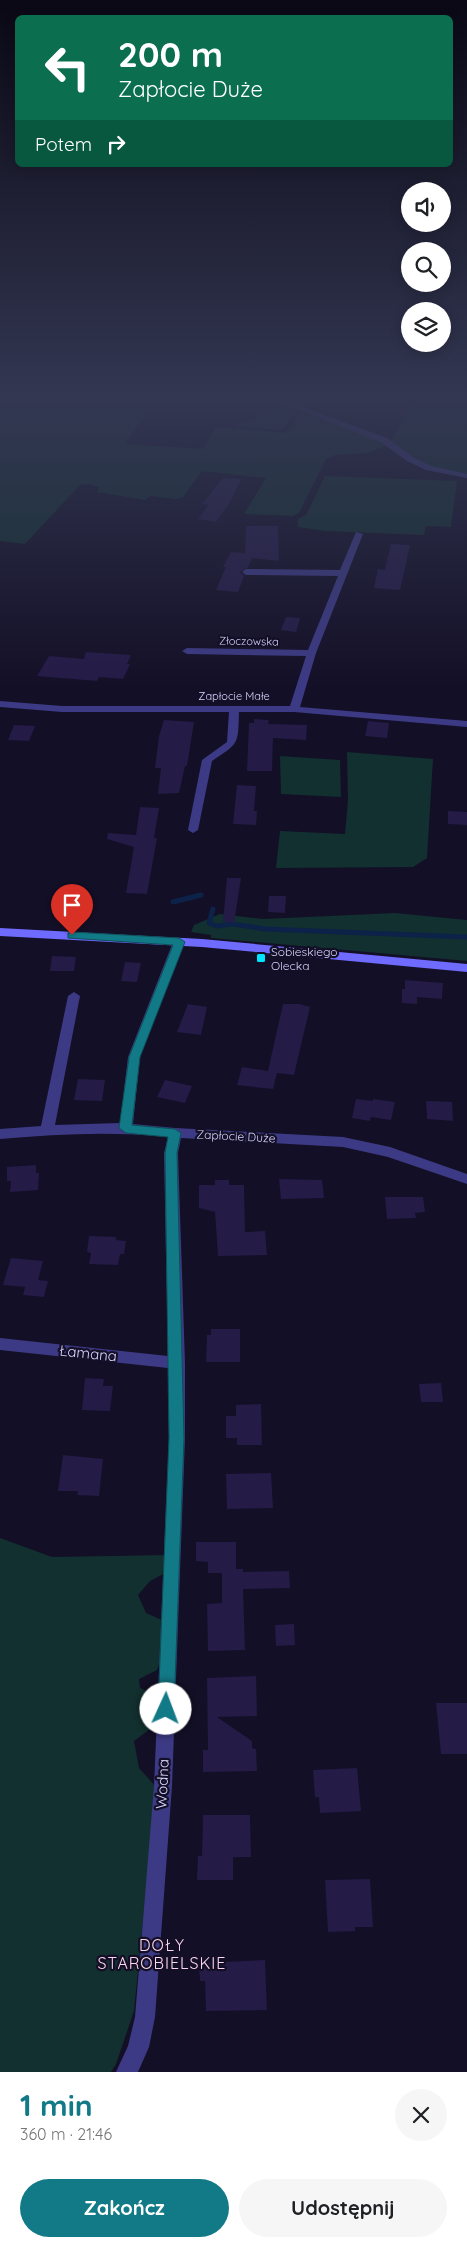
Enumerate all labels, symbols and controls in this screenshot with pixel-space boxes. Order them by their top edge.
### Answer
text: 200 m [118,32,223,76]
icon: left [35,35,100,100]
text: Zapłocie Duże [118,75,263,103]
icon: right [102,130,130,158]
text: Potem [35,132,92,156]
map controls [401,182,451,352]
button: sound [401,182,451,232]
button: search [401,242,451,292]
button: layers [401,302,451,352]
street label: Złoczowska [219,633,279,649]
street label: Zapłocie Małe [198,689,270,703]
pin [51,884,93,935]
icon: arrive [58,891,86,919]
place label: Sobieskiego Olecka [271,944,337,973]
marker: Sobieskiego Olecka [255,952,267,964]
street label: Zapłocie Duże [196,1126,276,1146]
street label: Łamana [58,1341,118,1365]
position arrow [139,1682,191,1734]
street label: Wodna [151,1758,173,1810]
district label: DOŁY STAROBIELSKIE [98,1935,226,1973]
text: 1 min [20,2086,93,2124]
button: close [395,2089,447,2141]
text: 360 m · 21:46 [20,2124,112,2144]
button: Zakończ [20,2179,229,2237]
button: Udostępnij [239,2179,447,2237]

